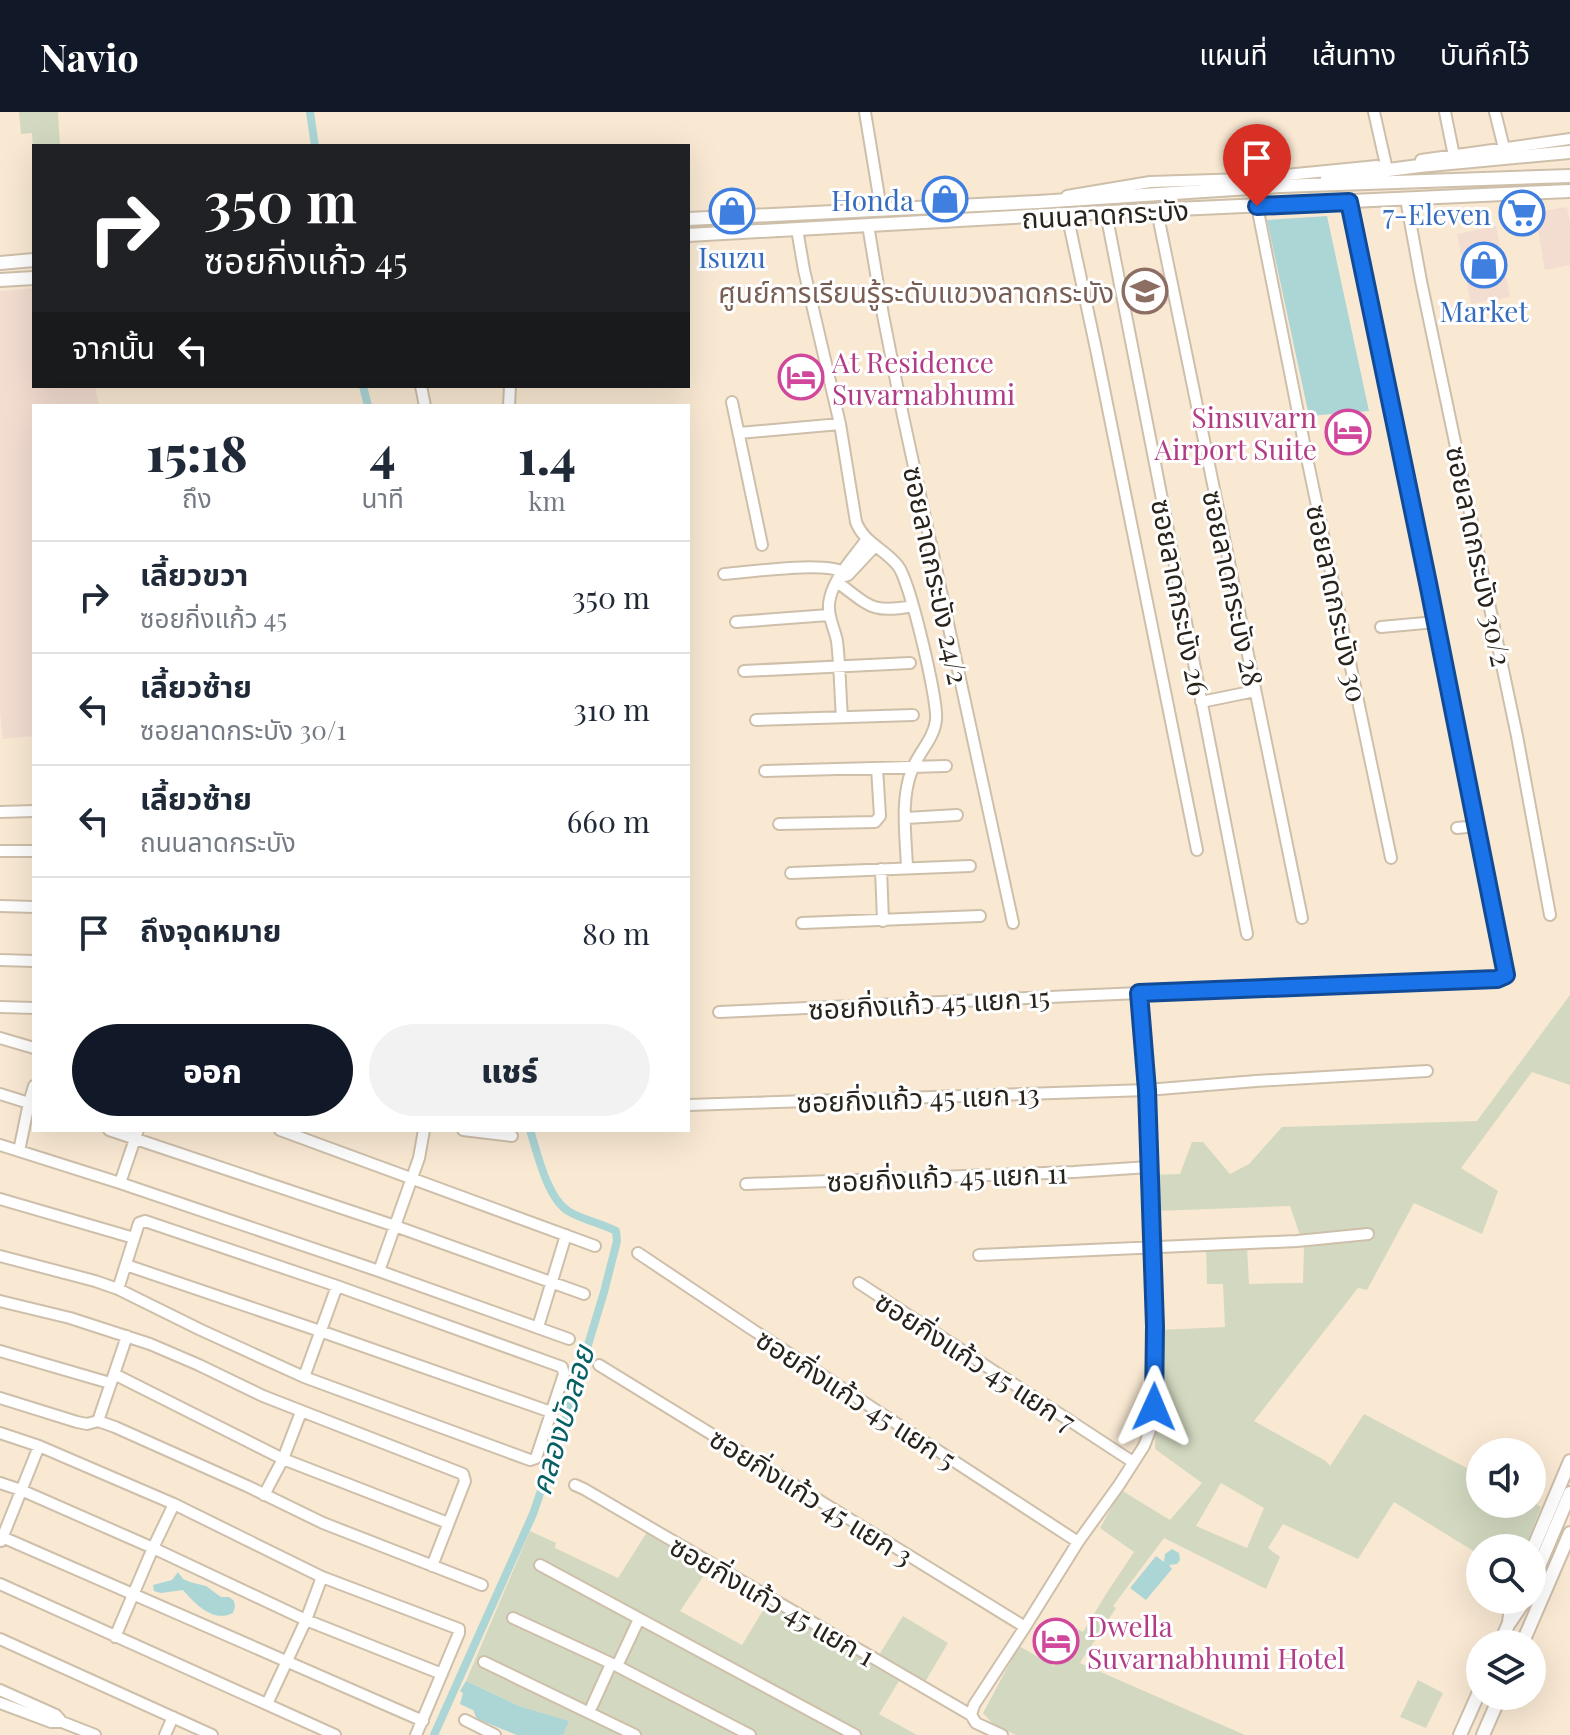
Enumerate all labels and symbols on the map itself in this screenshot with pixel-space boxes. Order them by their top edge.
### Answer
pin [1223,124,1291,206]
shop icon: Honda [921,175,969,223]
place label: Honda [831,181,914,218]
shop icon: Isuzu [708,187,756,235]
supermarket icon: 7-Eleven [1498,189,1546,237]
street label: ถนนลาดกระบัง [1020,190,1190,236]
place label: 7-Eleven [1383,195,1491,232]
place label: Isuzu [698,238,766,275]
shop icon: Market [1460,241,1508,289]
school or university icon: ศูนย์การเรียนรู้ระดับแขวงลาดกระบัง [1121,267,1169,315]
place label: ศูนย์การเรียนรู้ระดับแขวงลาดกระบัง [718,273,1114,311]
place label: Market [1440,292,1529,329]
place label: At Residence Suvarnabhumi [831,343,1015,412]
hotel icon: At Residence Suvarnabhumi [777,353,825,401]
place label: Sinsuvarn Airport Suite [1154,398,1317,467]
hotel icon: Sinsuvarn Airport Suite [1324,408,1372,456]
street label: ซอยลาดกระบัง 30/2 [1439,442,1521,670]
street label: ซอยลาดกระบัง 24/2 [896,462,978,688]
street label: ซอยลาดกระบัง 28 [1195,486,1273,690]
street label: ซอยลาดกระบัง 26 [1144,495,1218,699]
street label: ซอยลาดกระบัง 30 [1299,501,1377,705]
street label: ซอยกิ่งแก้ว 45 แยก 15 [807,977,1051,1027]
street label: ซอยกิ่งแก้ว 45 แยก 13 [796,1074,1040,1120]
street label: ซอยกิ่งแก้ว 45 แยก 11 [826,1153,1068,1199]
street label: ซอยกิ่งแก้ว 45 แยก 7 [869,1281,1084,1439]
street label: ซอยกิ่งแก้ว 45 แยก 5 [750,1319,964,1477]
water label: คลองบัวลอย [519,1338,603,1499]
position arrow [1112,1365,1196,1449]
street label: ซอยกิ่งแก้ว 45 แยก 3 [703,1419,921,1573]
street label: ซอยกิ่งแก้ว 45 แยก 1 [664,1526,882,1674]
place label: Dwella Suvarnabhumi Hotel [1087,1607,1345,1676]
hotel icon: Dwella Suvarnabhumi Hotel [1032,1617,1080,1665]

